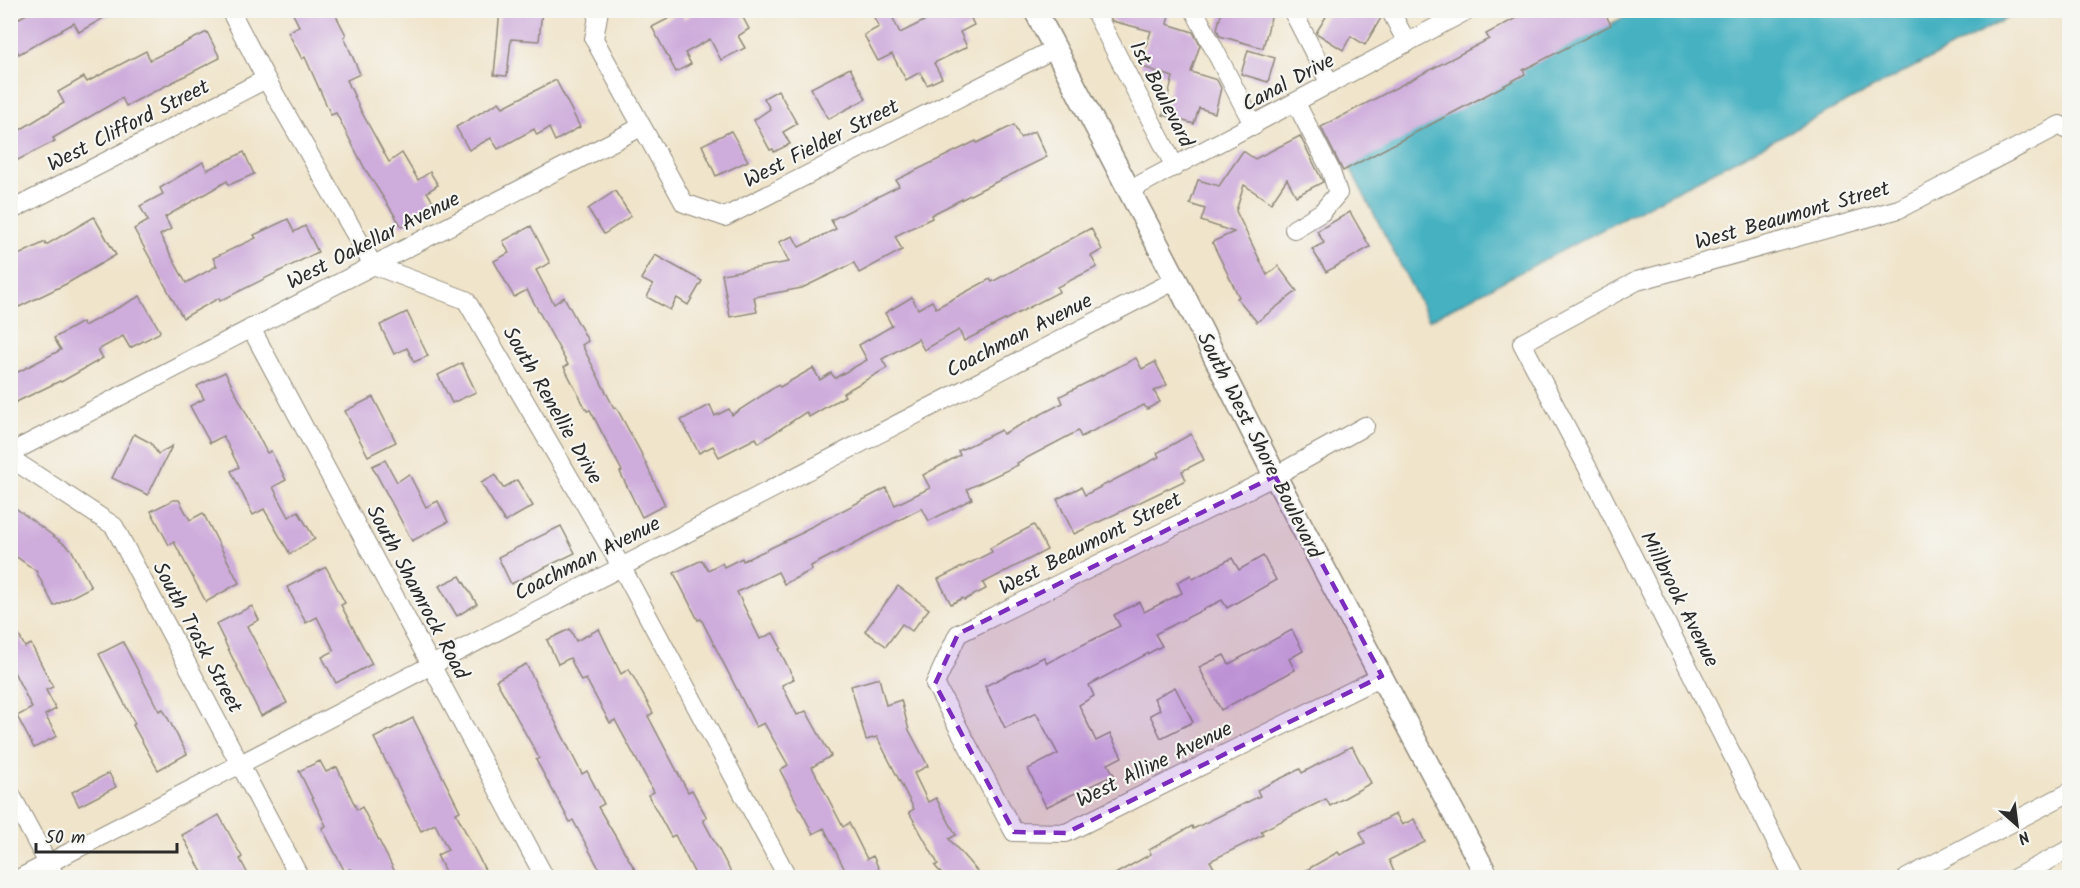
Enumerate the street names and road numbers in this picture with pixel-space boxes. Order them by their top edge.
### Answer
street label: 1st Boulevard [1120,36,1202,154]
street label: Canal Drive [1236,45,1341,122]
street label: West Clifford Street [42,71,216,182]
street label: West Fielder Street [738,91,906,198]
street label: West Beaumont Street [1691,173,1895,260]
street label: West Oakellar Avenue [281,183,467,299]
street label: Coachman Avenue [941,285,1099,387]
street label: South Renellie Drive [493,320,611,492]
street label: South West Shore Boulevard [1187,327,1330,565]
street label: West Beaumont Street [993,484,1189,605]
street label: South Shamrock Road [357,499,477,686]
street label: Coachman Avenue [509,508,667,610]
street label: Millbrook Avenue [1630,526,1727,674]
street label: South Trask Street [143,556,251,720]
street label: West Alline Avenue [1071,713,1239,818]

